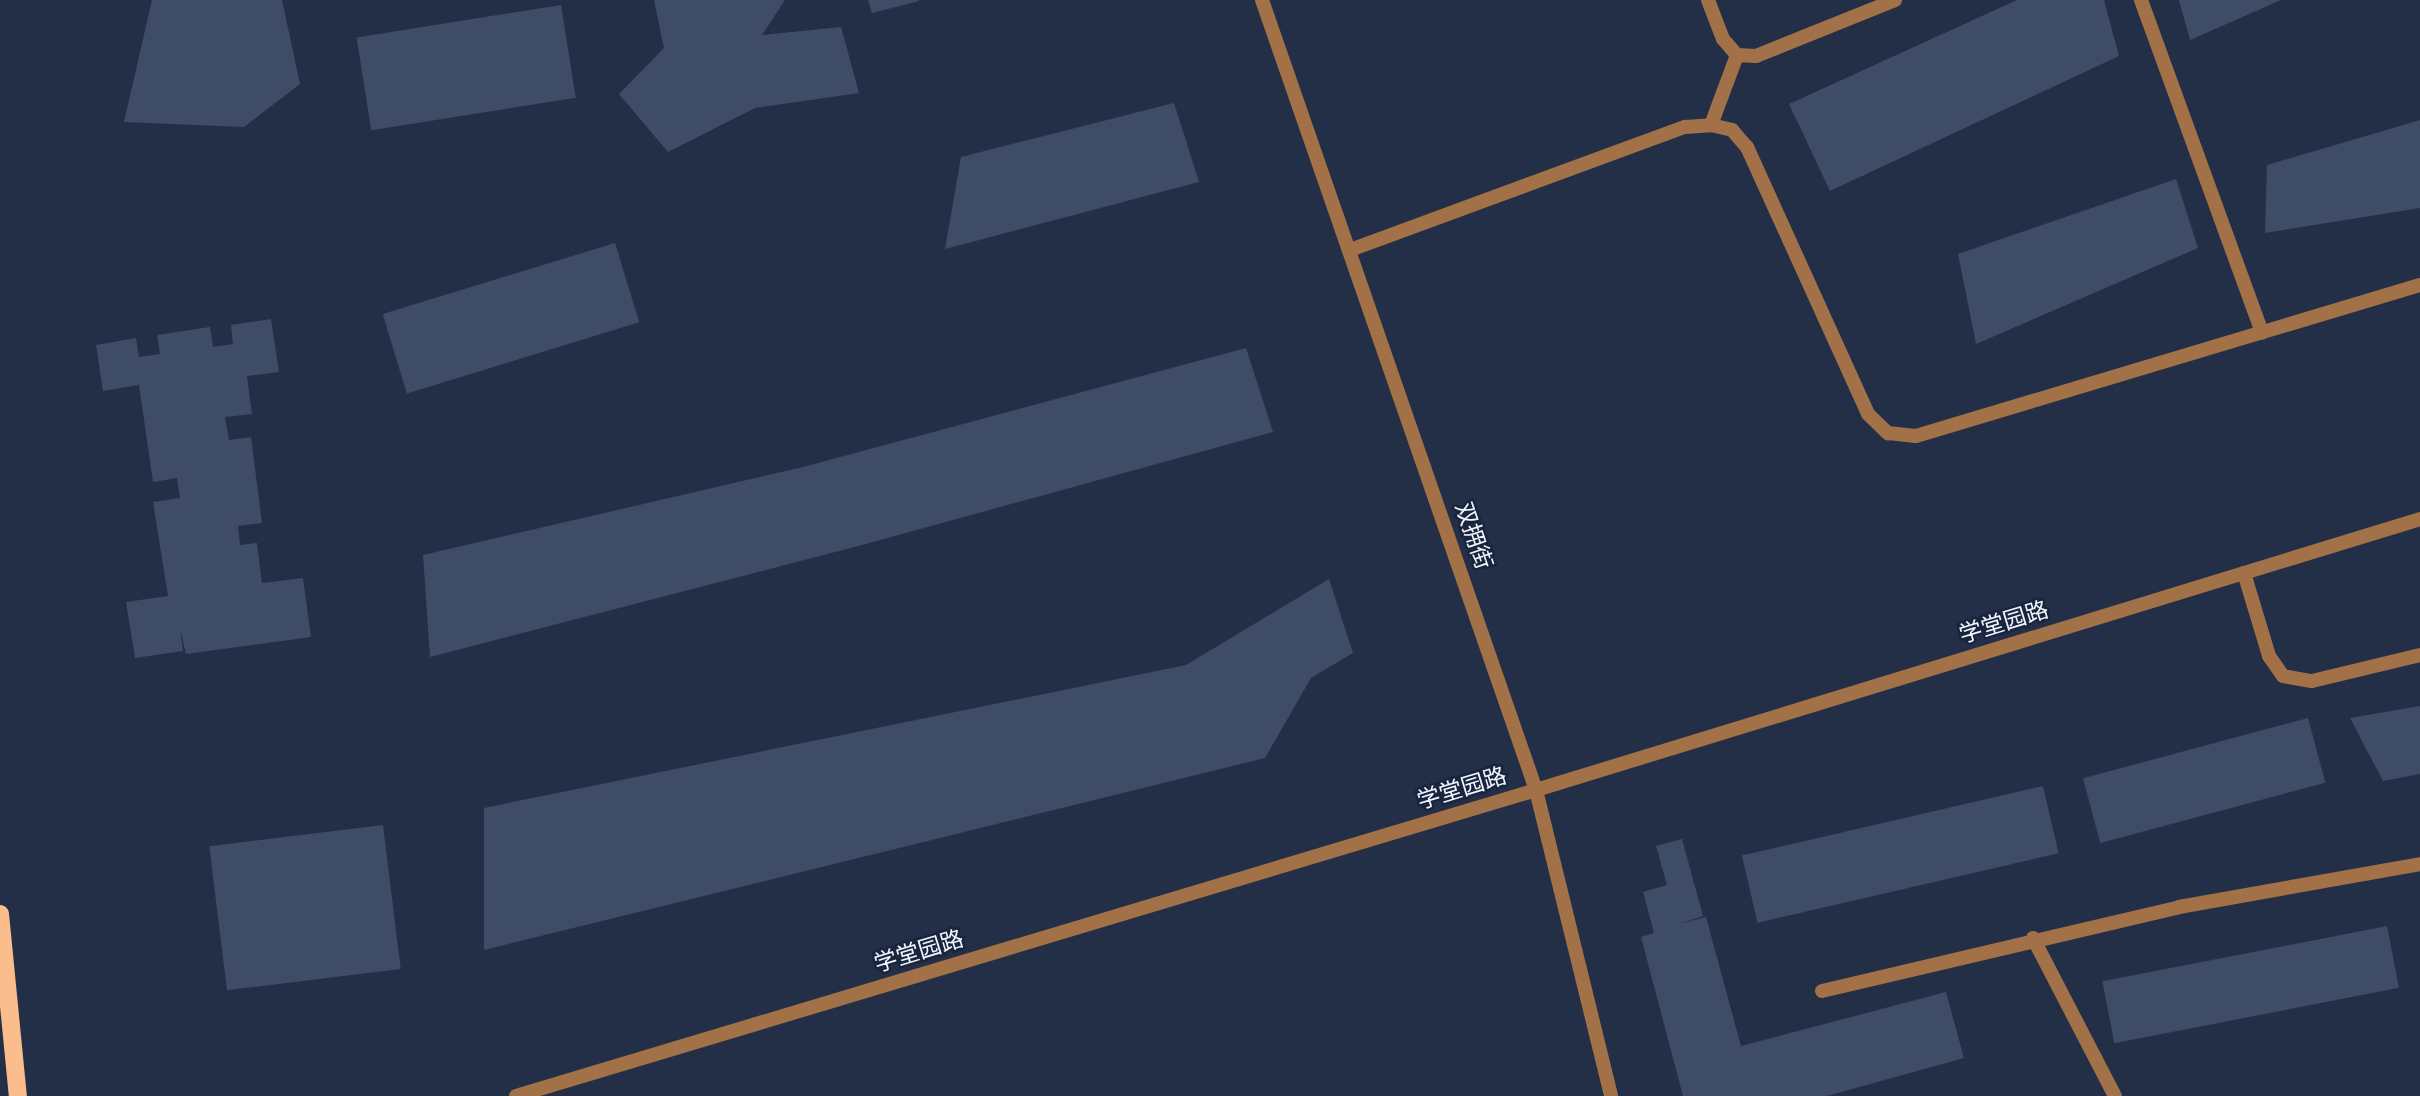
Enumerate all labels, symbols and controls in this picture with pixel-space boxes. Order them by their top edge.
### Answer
street label: 双拥街 [1449,499,1497,573]
street label: 学堂园路 [1956,596,2052,650]
street label: 学堂园路 [1414,762,1510,816]
street label: 学堂园路 [871,925,967,979]

